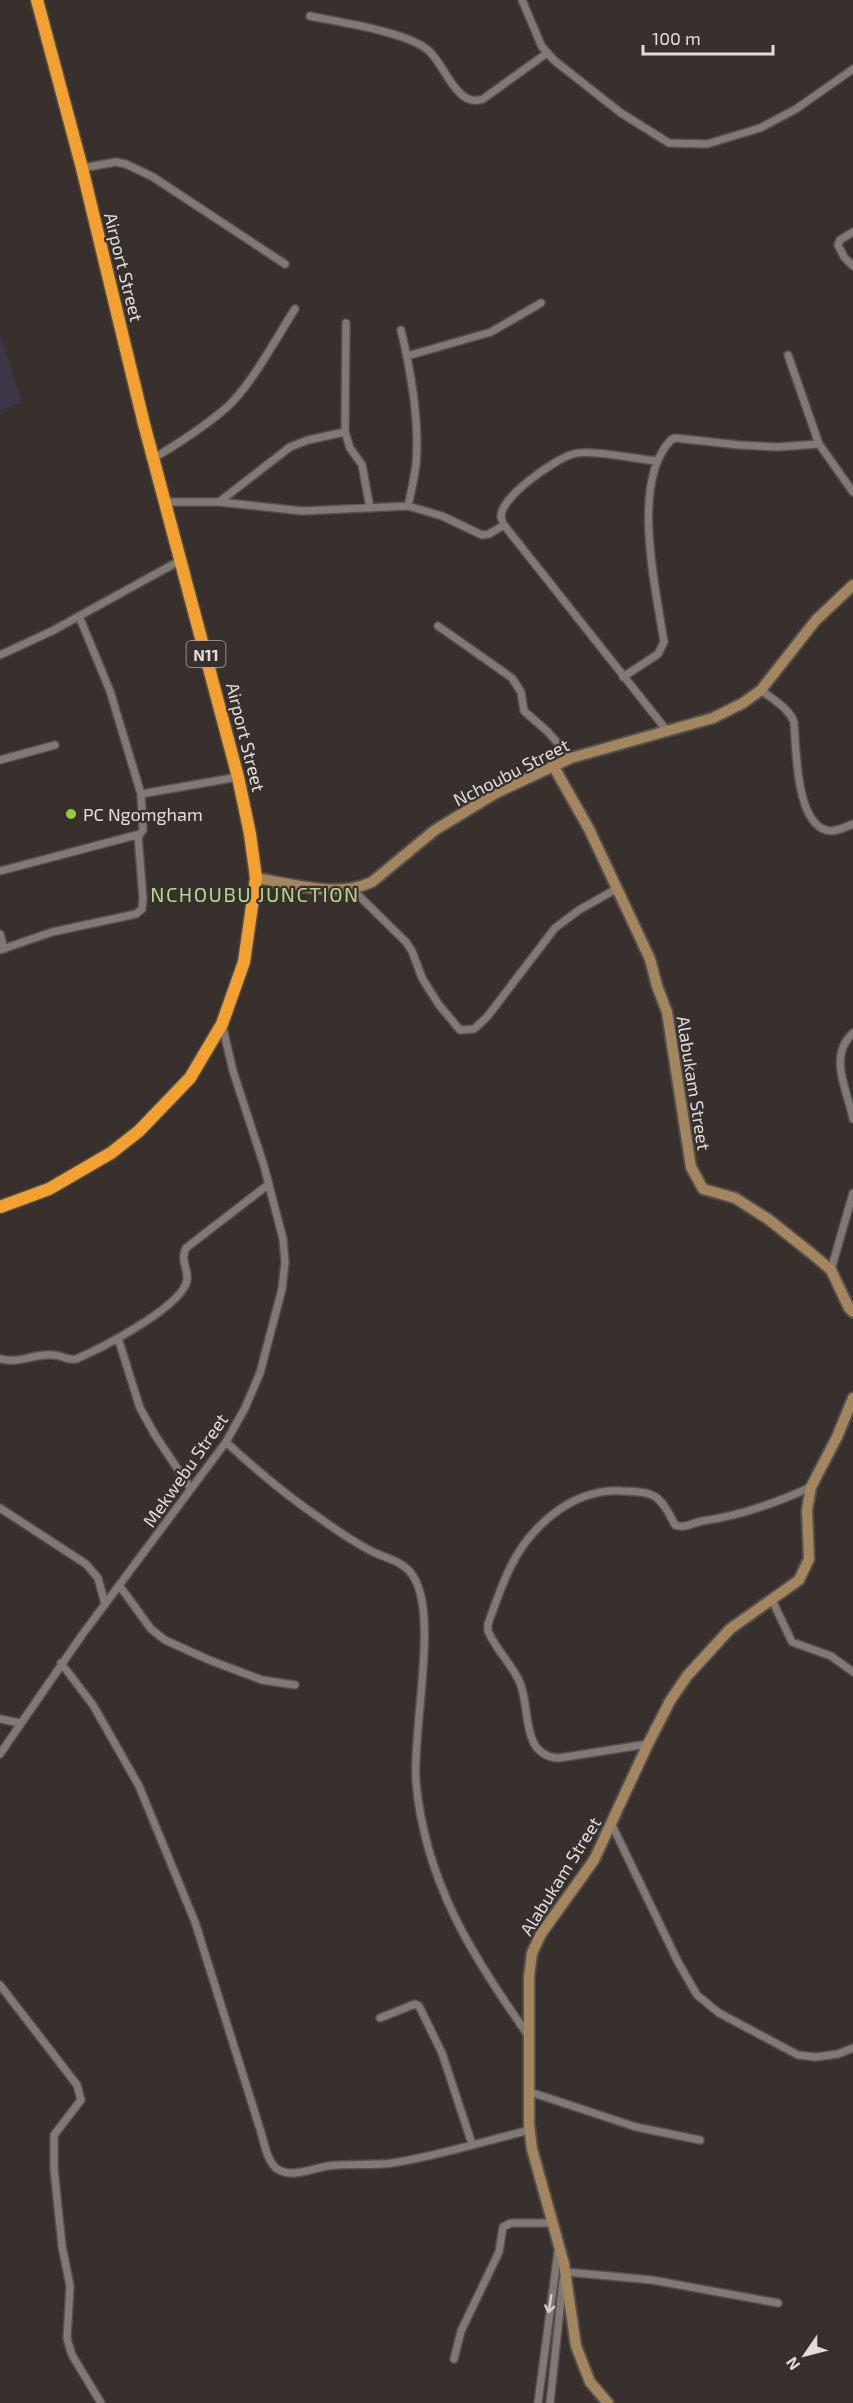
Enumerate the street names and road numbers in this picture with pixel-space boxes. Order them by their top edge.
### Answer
street label: Airport Street [100,210,148,324]
road number: N11 [186,641,226,667]
street label: Airport Street [222,680,270,794]
street label: Nchoubu Street [449,733,573,811]
street label: Alabukam Street [673,1014,716,1152]
street label: Mekwebu Street [138,1409,232,1531]
street label: Alabukam Street [515,1812,605,1939]

